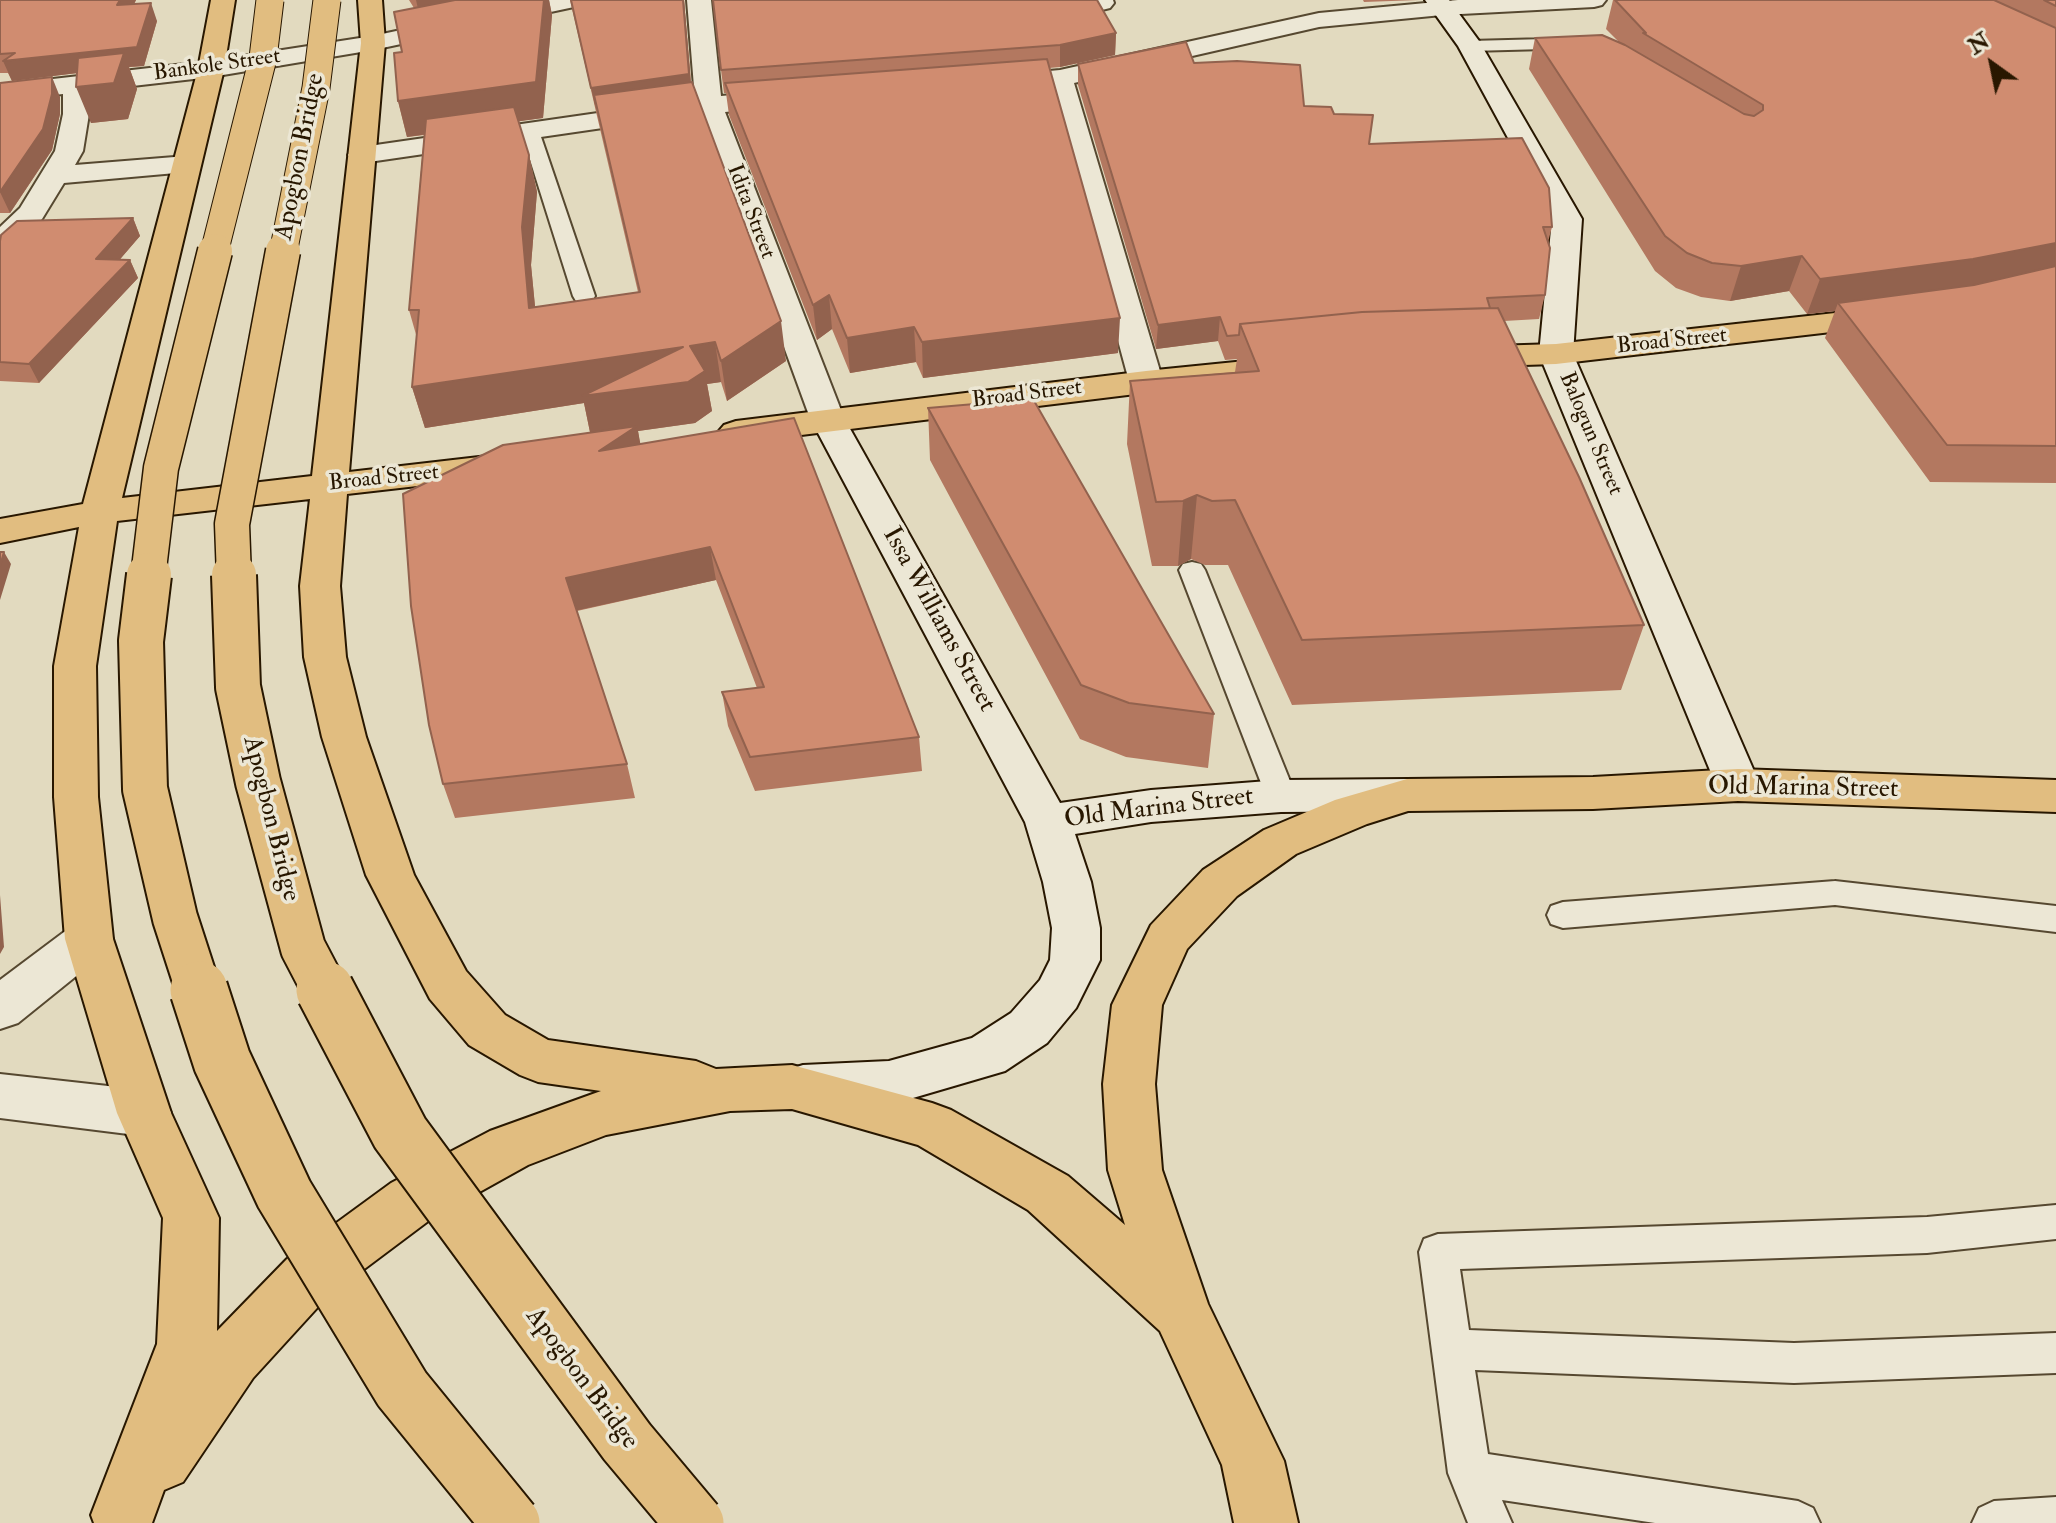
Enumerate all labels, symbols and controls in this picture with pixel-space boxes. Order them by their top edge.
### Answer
north arrow [1952,24,2032,104]
text: N [1963,27,1995,61]
street label: Bankole Street [152,44,282,88]
street label: Apogbon Bridge [270,71,332,243]
street label: Idita Street [720,161,780,263]
street label: Broad Street [1616,323,1728,361]
street label: Balogun Street [1552,369,1628,499]
street label: Broad Street [971,375,1083,415]
street label: Broad Street [328,460,440,498]
street label: Issa Williams Street [874,522,1002,718]
street label: Apogbon Bridge [234,733,306,905]
street label: Old Marina Street [1708,772,1898,806]
street label: Old Marina Street [1063,782,1255,836]
street label: Apogbon Bridge [518,1302,644,1456]

